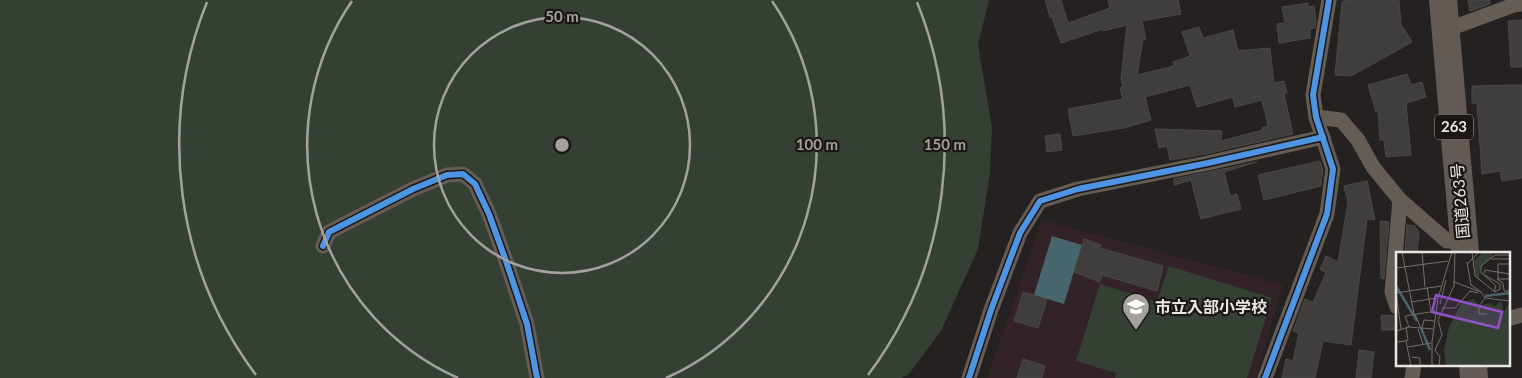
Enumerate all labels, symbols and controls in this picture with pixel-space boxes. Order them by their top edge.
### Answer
text: 50 m [545,7,579,25]
road number: 263 [1435,114,1473,140]
text: 100 m [796,135,838,153]
text: 150 m [924,135,966,153]
centre of rings [553,136,571,154]
street label: 国道263号 [1447,162,1472,240]
inset map [1396,252,1510,366]
school or university icon: 市立入部小学校 [1121,292,1151,331]
place label: 市立入部小学校 [1155,297,1267,316]

